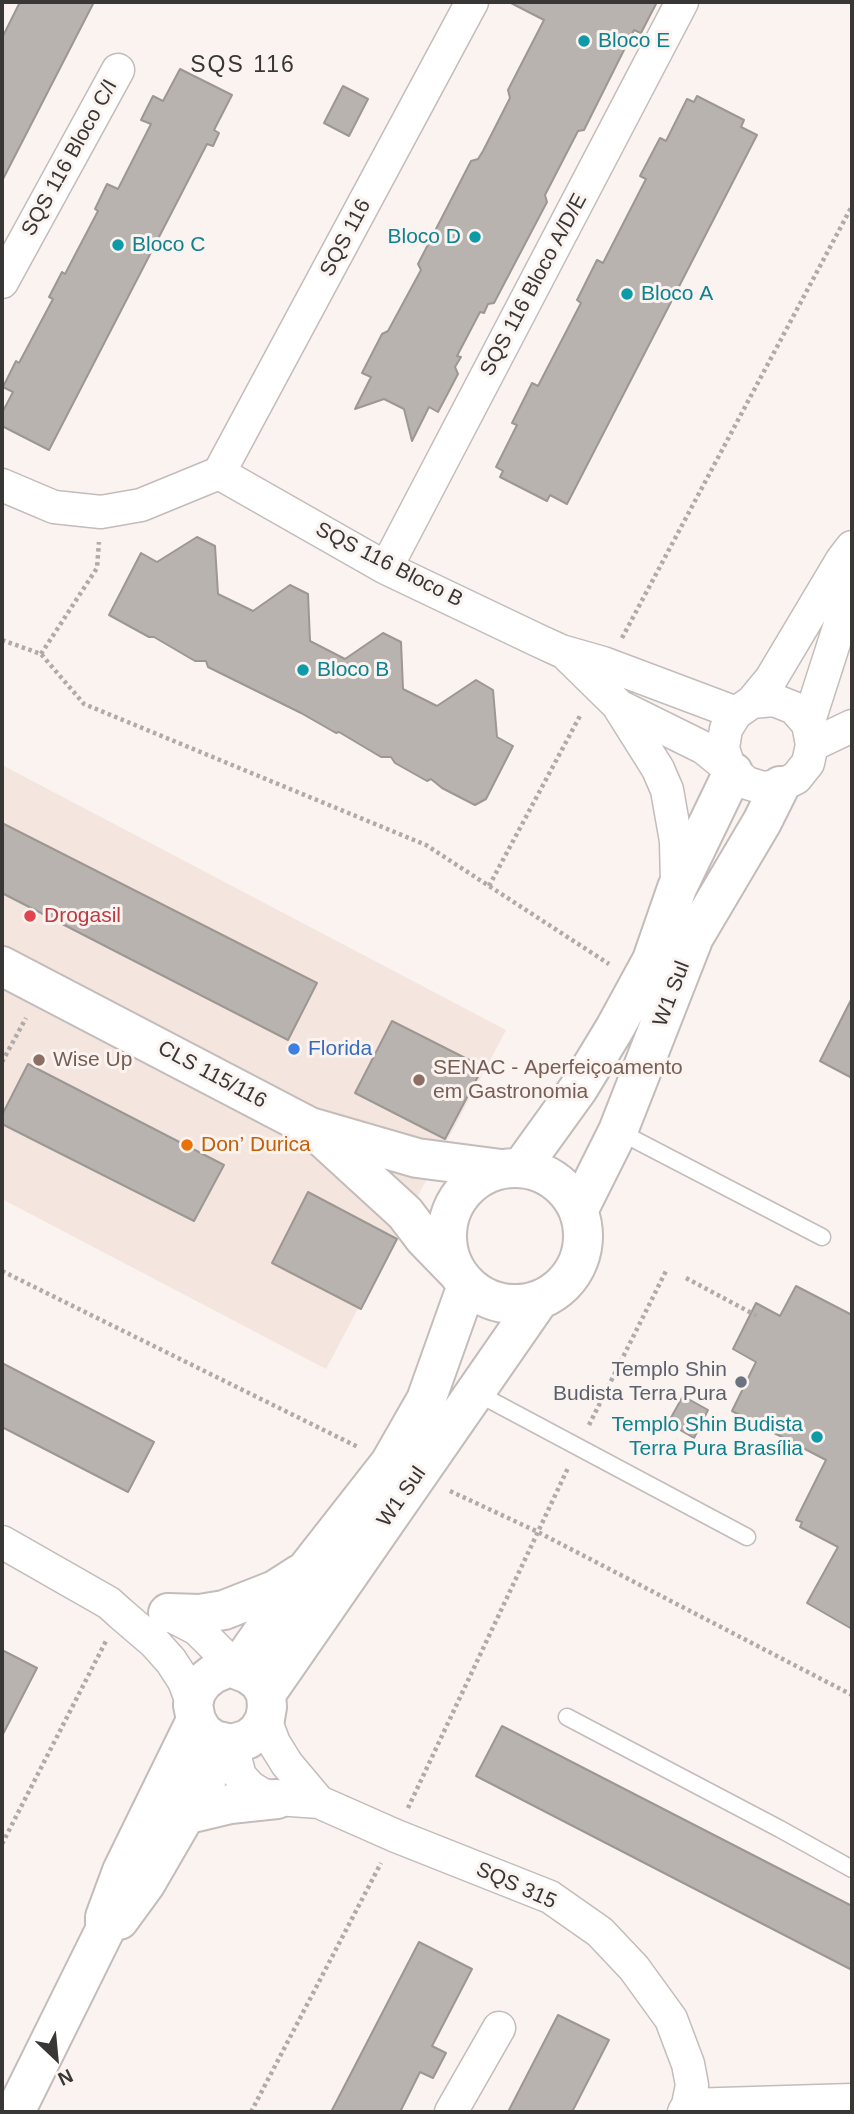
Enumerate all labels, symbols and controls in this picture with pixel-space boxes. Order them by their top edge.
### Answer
place label: Bloco E [598,28,670,54]
marker: Bloco E [576,33,592,49]
district label: SQS 116 [191,52,295,80]
street label: SQS 116 Bloco C/I [17,75,123,241]
street label: SQS 116 Bloco A/D/E [475,190,593,380]
street label: SQS 116 [315,195,377,281]
place label: Bloco D [387,224,461,250]
marker: Bloco D [467,229,483,245]
place label: Bloco C [132,232,206,258]
marker: Bloco C [110,237,126,253]
place label: Bloco A [641,281,713,307]
marker: Bloco A [619,286,635,302]
street label: SQS 116 Bloco B [311,517,467,613]
place label: Bloco B [317,657,389,683]
marker: Bloco B [295,662,311,678]
place label: Drogasil [44,903,121,929]
marker: Drogasil [22,908,38,924]
street label: W1 Sul [648,958,696,1030]
street label: CLS 115/116 [153,1036,271,1114]
place label: Florida [308,1036,372,1062]
marker: Florida [286,1041,302,1057]
place label: Wise Up [53,1047,132,1073]
marker: Wise Up [31,1052,47,1068]
place label: SENAC - Aperfeiçoamento em Gastronomia [433,1055,683,1105]
marker: SENAC - Aperfeiçoamento em Gastronomia [411,1072,427,1088]
place label: Don’ Durica [201,1132,311,1158]
marker: Don’ Durica [179,1137,195,1153]
place label: Templo Shin Budista Terra Pura [553,1357,727,1407]
marker: Templo Shin Budista Terra Pura [733,1374,749,1390]
place label: Templo Shin Budista Terra Pura Brasília [612,1412,803,1462]
marker: Templo Shin Budista Terra Pura Brasília [809,1429,825,1445]
street label: W1 Sul [372,1462,432,1532]
street label: SQS 315 [472,1857,560,1915]
north arrow [21,2023,91,2093]
text: N [55,2065,76,2090]

